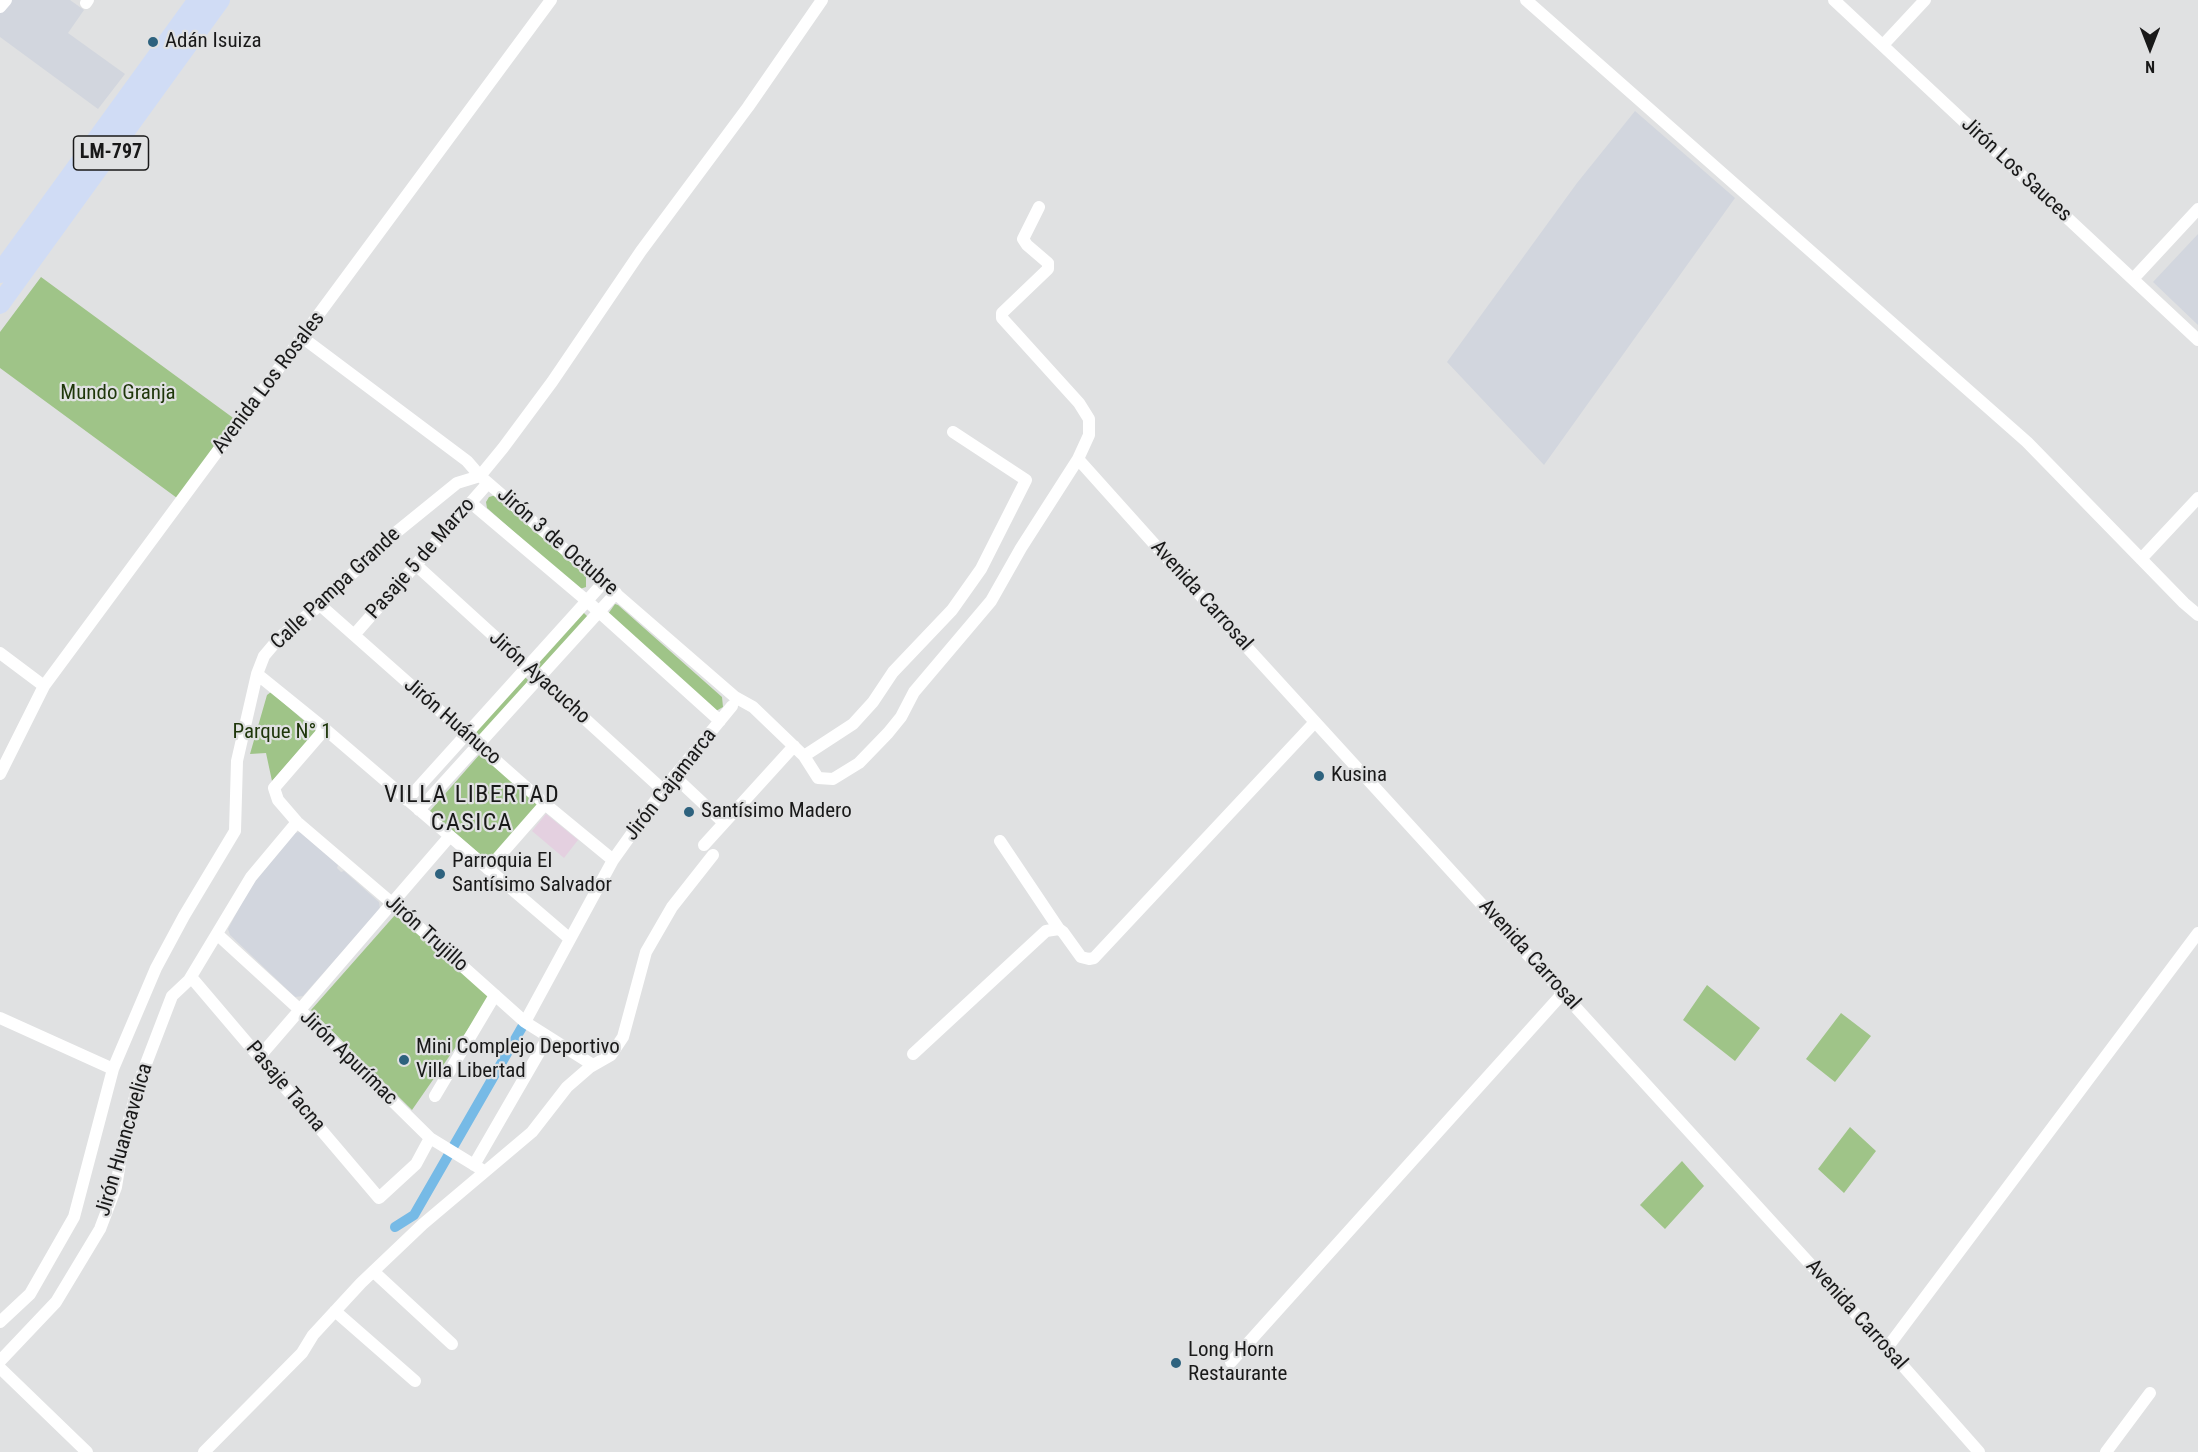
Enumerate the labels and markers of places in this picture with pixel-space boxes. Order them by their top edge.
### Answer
place label: Adán Isuiza [165,29,262,55]
marker: Adán Isuiza [146,35,160,49]
place label: Kusina [1331,763,1387,789]
marker: Kusina [1312,769,1326,783]
place label: Santísimo Madero [701,799,852,825]
marker: Santísimo Madero [682,805,696,819]
place label: Parroquia El Santísimo Salvador [452,849,612,899]
marker: Parroquia El Santísimo Salvador [433,867,447,881]
place label: Mini Complejo Deportivo Villa Libertad [416,1035,620,1085]
marker: Mini Complejo Deportivo Villa Libertad [397,1053,411,1067]
place label: Long Horn Restaurante [1188,1338,1287,1388]
marker: Long Horn Restaurante [1169,1356,1183,1370]

